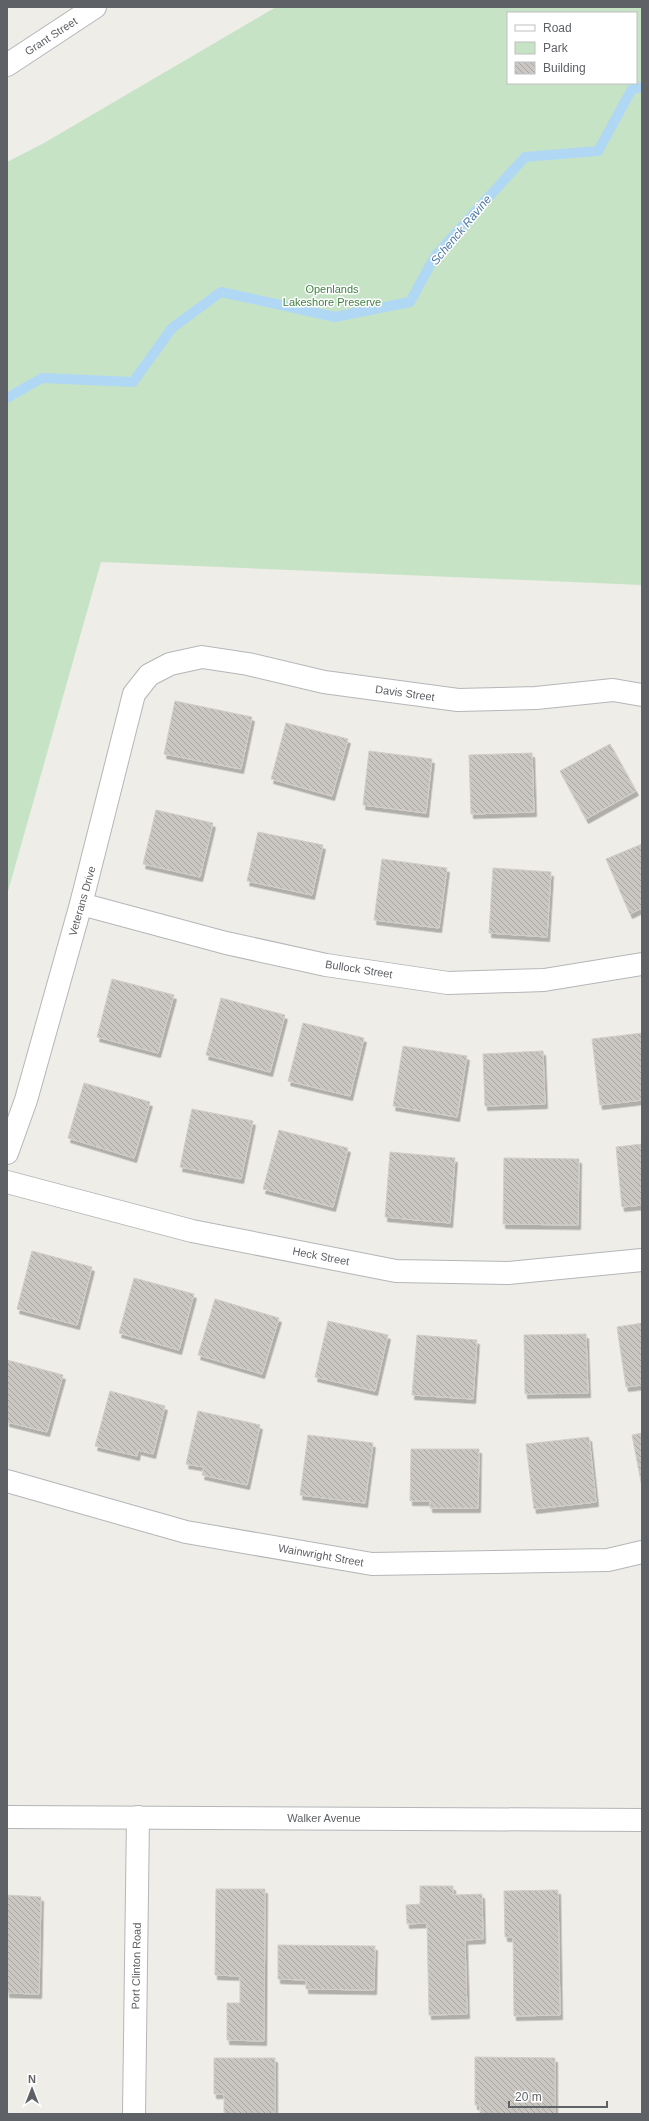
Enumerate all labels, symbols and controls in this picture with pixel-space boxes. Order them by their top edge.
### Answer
legend [507,12,637,84]
street label: Grant Street [23,15,79,57]
text: Road [543,21,572,35]
text: Park [543,41,569,55]
text: Building [543,61,586,75]
water label: Schenck Ravine [428,192,494,268]
park label: Openlands Lakeshore Preserve [283,283,381,308]
street label: Davis Street [374,683,436,703]
street label: Veterans Drive [66,865,98,937]
street label: Bullock Street [325,958,393,980]
street label: Heck Street [292,1245,350,1267]
street label: Wainwright Street [277,1542,365,1568]
street label: Walker Avenue [287,1812,361,1824]
street label: Port Clinton Road [129,1922,143,2010]
north arrow [12,2069,52,2109]
text: N [28,2073,36,2085]
scale bar [509,2083,607,2109]
text: 20 m [515,2090,542,2104]

